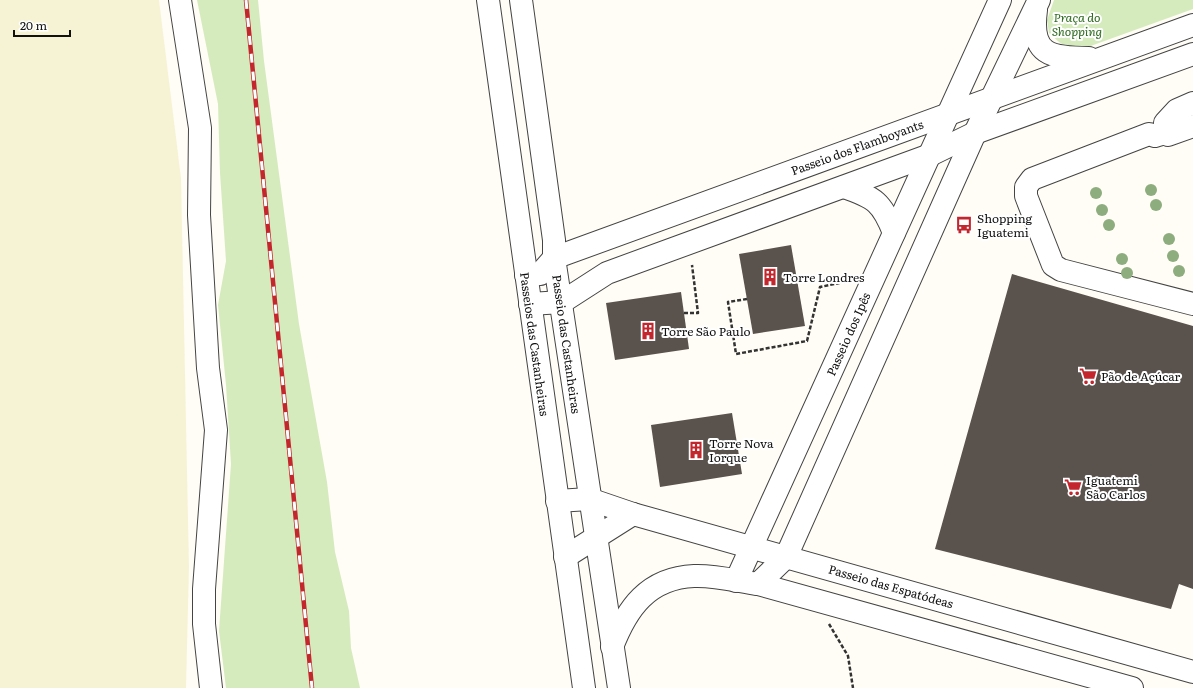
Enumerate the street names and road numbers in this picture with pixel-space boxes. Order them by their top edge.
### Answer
street label: Passeio dos Flamboyants [788,114,926,179]
street label: Passeios das Castanheiras [516,271,554,418]
street label: Passeio das Castanheiras [548,273,586,415]
street label: Passeio dos Ipês [822,289,875,379]
street label: Passeio das Espatódeas [826,560,956,613]

